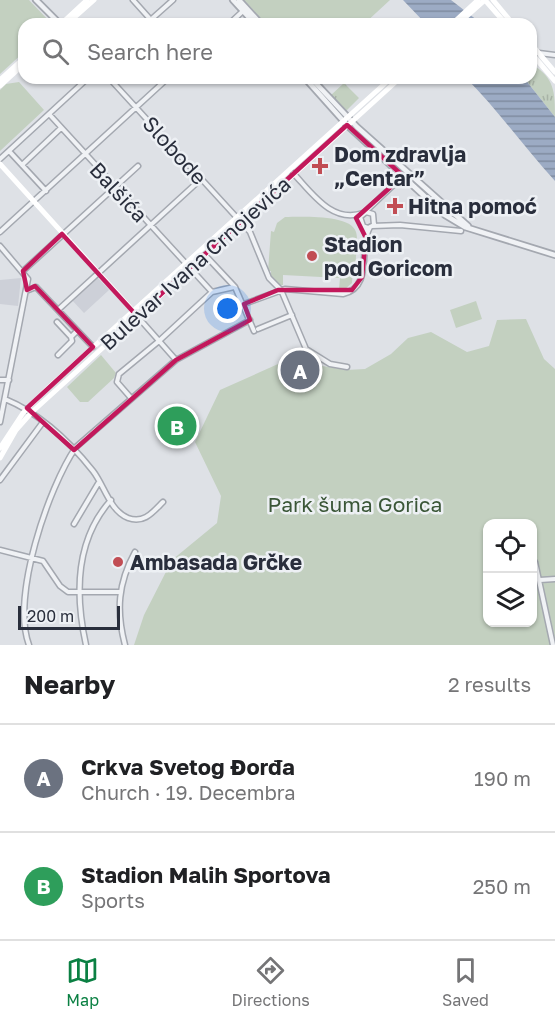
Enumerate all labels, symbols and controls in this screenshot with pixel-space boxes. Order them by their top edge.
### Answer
search box [18,18,537,84]
icon: search [39,35,72,68]
text: Search here [87,38,213,65]
street label: Slobode [138,110,212,190]
place label: Dom zdravlja „Centar” [334,141,466,191]
street label: Balšića [85,157,153,227]
marker: Dom zdravlja „Centar” [311,157,329,175]
street label: Bulevar Ivana Crnojevića [94,171,296,355]
place label: Hitna pomoć [408,193,537,219]
marker: Hitna pomoć [386,197,404,215]
place label: Stadion pod Goricom [324,231,453,281]
marker: Stadion pod Goricom [305,249,319,263]
your location [213,294,242,323]
pin: A [280,348,320,392]
pin: B [158,404,196,448]
park label: Park šuma Gorica [268,491,442,517]
map controls [483,519,537,627]
button: locate [483,519,537,573]
place label: Ambasada Grčke [130,549,302,575]
marker: Ambasada Grčke [111,555,125,569]
button: layers [483,573,537,627]
scale bar [18,603,120,630]
text: 200 m [27,606,74,626]
text: Nearby [24,669,115,700]
text: 2 results [448,672,531,696]
text: Crkva Svetog Đorđa [81,753,295,780]
text: A [36,766,51,790]
text: 190 m [474,766,531,790]
text: Church · 19. Decembra [81,780,296,804]
text: Stadion Malih Sportova [81,861,330,888]
text: B [36,874,51,898]
text: 250 m [473,874,531,898]
text: Sports [81,888,145,912]
tab: Map [66,954,99,1010]
tab: Directions [232,954,310,1010]
tab: Saved [442,954,489,1010]

